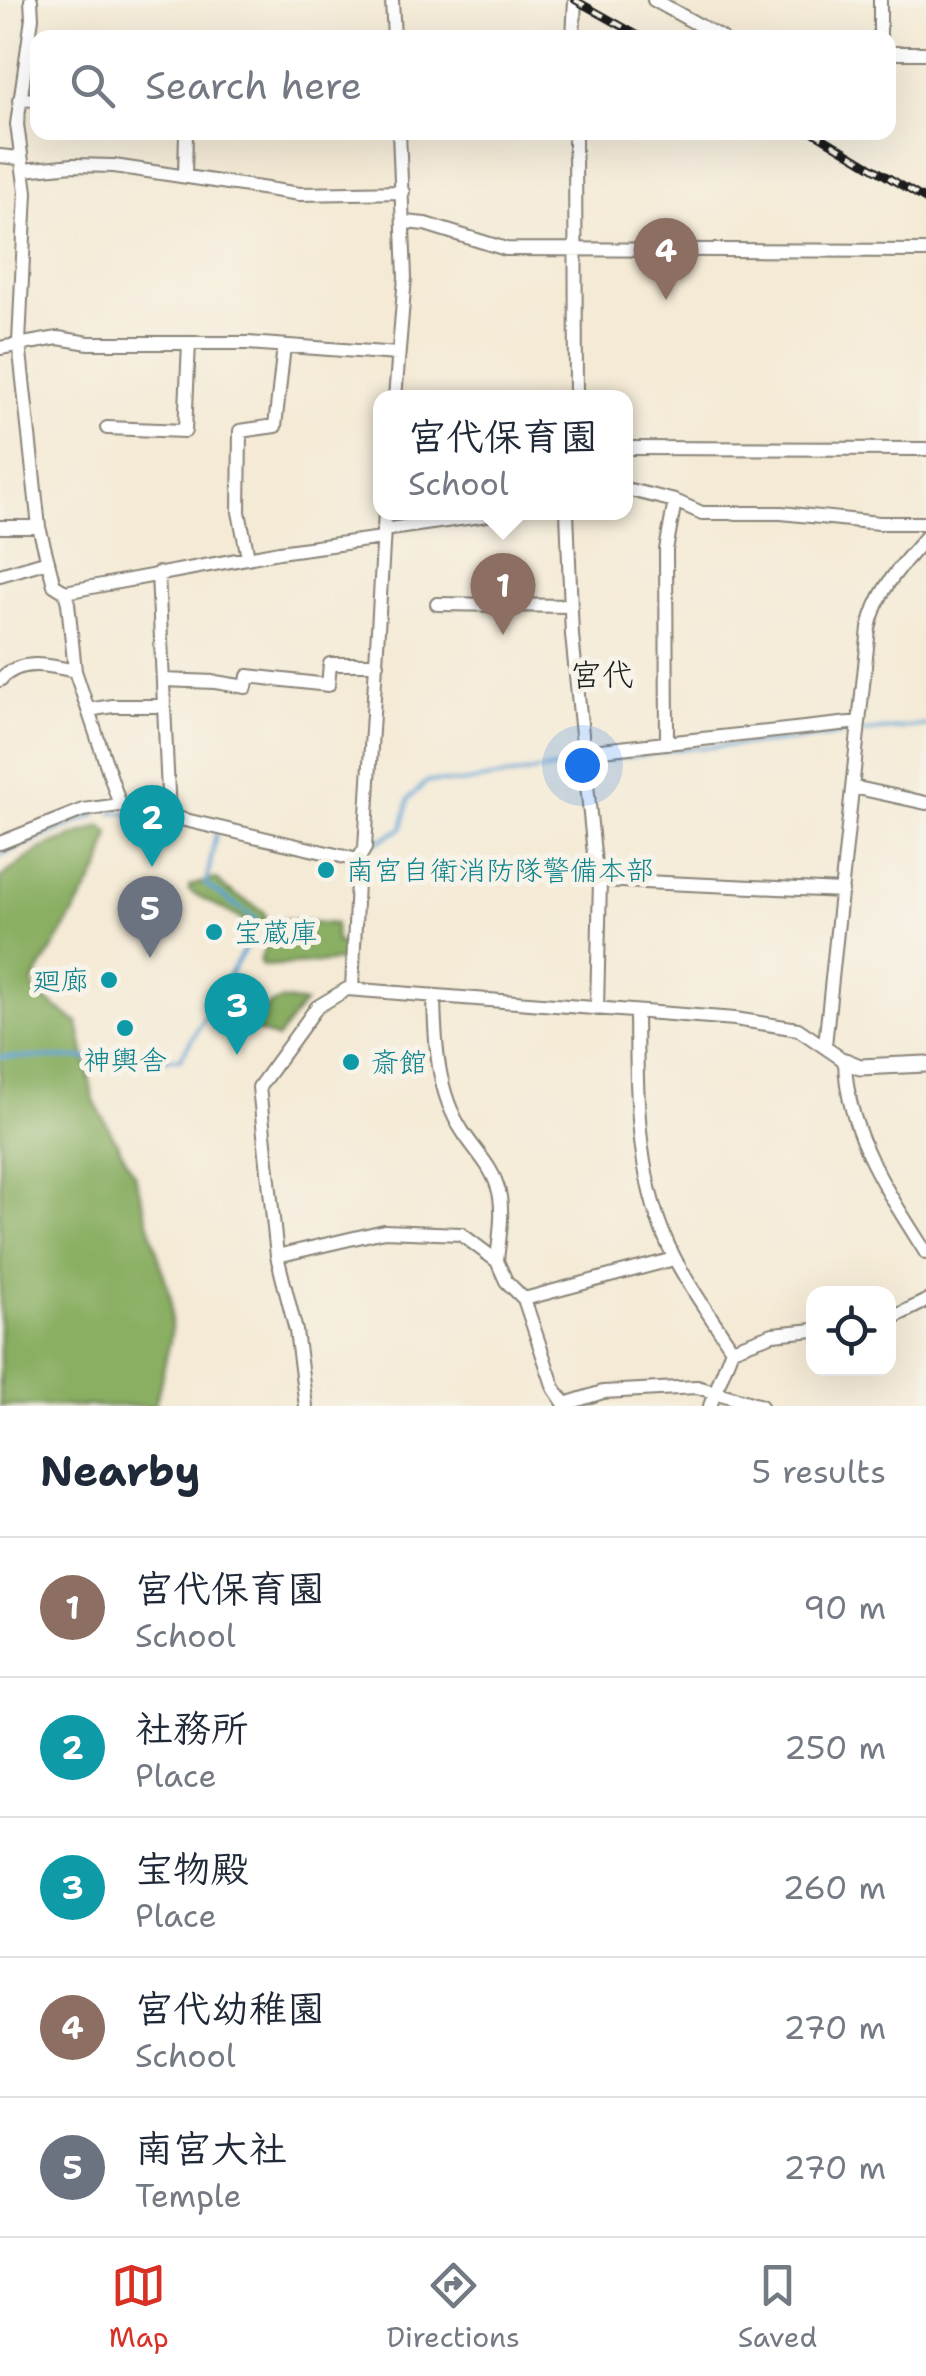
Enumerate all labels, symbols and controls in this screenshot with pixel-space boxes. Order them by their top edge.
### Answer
search box [30,30,896,140]
icon: search [65,58,120,113]
text: Search here [145,60,362,111]
pin: 4 [634,218,698,300]
popup [373,390,633,520]
text: 宮代保育園 [408,411,598,462]
text: School [408,462,509,505]
pin: 1 [470,552,536,635]
district label: 宮代 [570,653,634,696]
your location [557,740,608,791]
pin: 2 [120,784,184,867]
place label: 南宮自衛消防隊警備本部 [346,851,654,889]
marker: 南宮自衛消防隊警備本部 [315,859,337,881]
pin: 5 [118,876,182,958]
place label: 宝蔵庫 [234,913,318,951]
marker: 宝蔵庫 [203,921,225,943]
place label: 廻廊 [33,961,89,999]
marker: 廻廊 [98,969,120,991]
pin: 3 [204,972,270,1055]
marker: 神輿舎 [114,1017,136,1039]
place label: 神輿舎 [83,1041,167,1079]
place label: 斎館 [371,1043,427,1081]
marker: 斎館 [340,1051,362,1073]
map controls [806,1286,896,1376]
button: locate [806,1286,896,1376]
text: Nearby [40,1443,200,1499]
text: 5 results [751,1450,886,1493]
text: 宮代保育園 [135,1563,325,1614]
text: 1 [65,1586,80,1629]
text: 90 m [803,1586,886,1629]
text: School [135,1614,236,1657]
text: 社務所 [135,1703,249,1754]
text: 2 [61,1726,84,1769]
text: 250 m [784,1726,886,1769]
text: Place [135,1754,217,1797]
text: 宝物殿 [135,1843,249,1894]
text: 3 [61,1866,84,1909]
text: 260 m [783,1866,886,1909]
text: Place [135,1894,217,1937]
text: 宮代幼稚園 [135,1983,325,2034]
text: 4 [61,2006,84,2049]
text: 270 m [783,2006,886,2049]
text: School [135,2034,236,2077]
text: 南宮大社 [135,2123,287,2174]
text: 5 [62,2146,83,2189]
text: 270 m [783,2146,886,2189]
text: Temple [135,2174,242,2217]
tab: Map [109,2258,169,2356]
tab: Directions [386,2258,520,2356]
tab: Saved [738,2258,817,2356]

